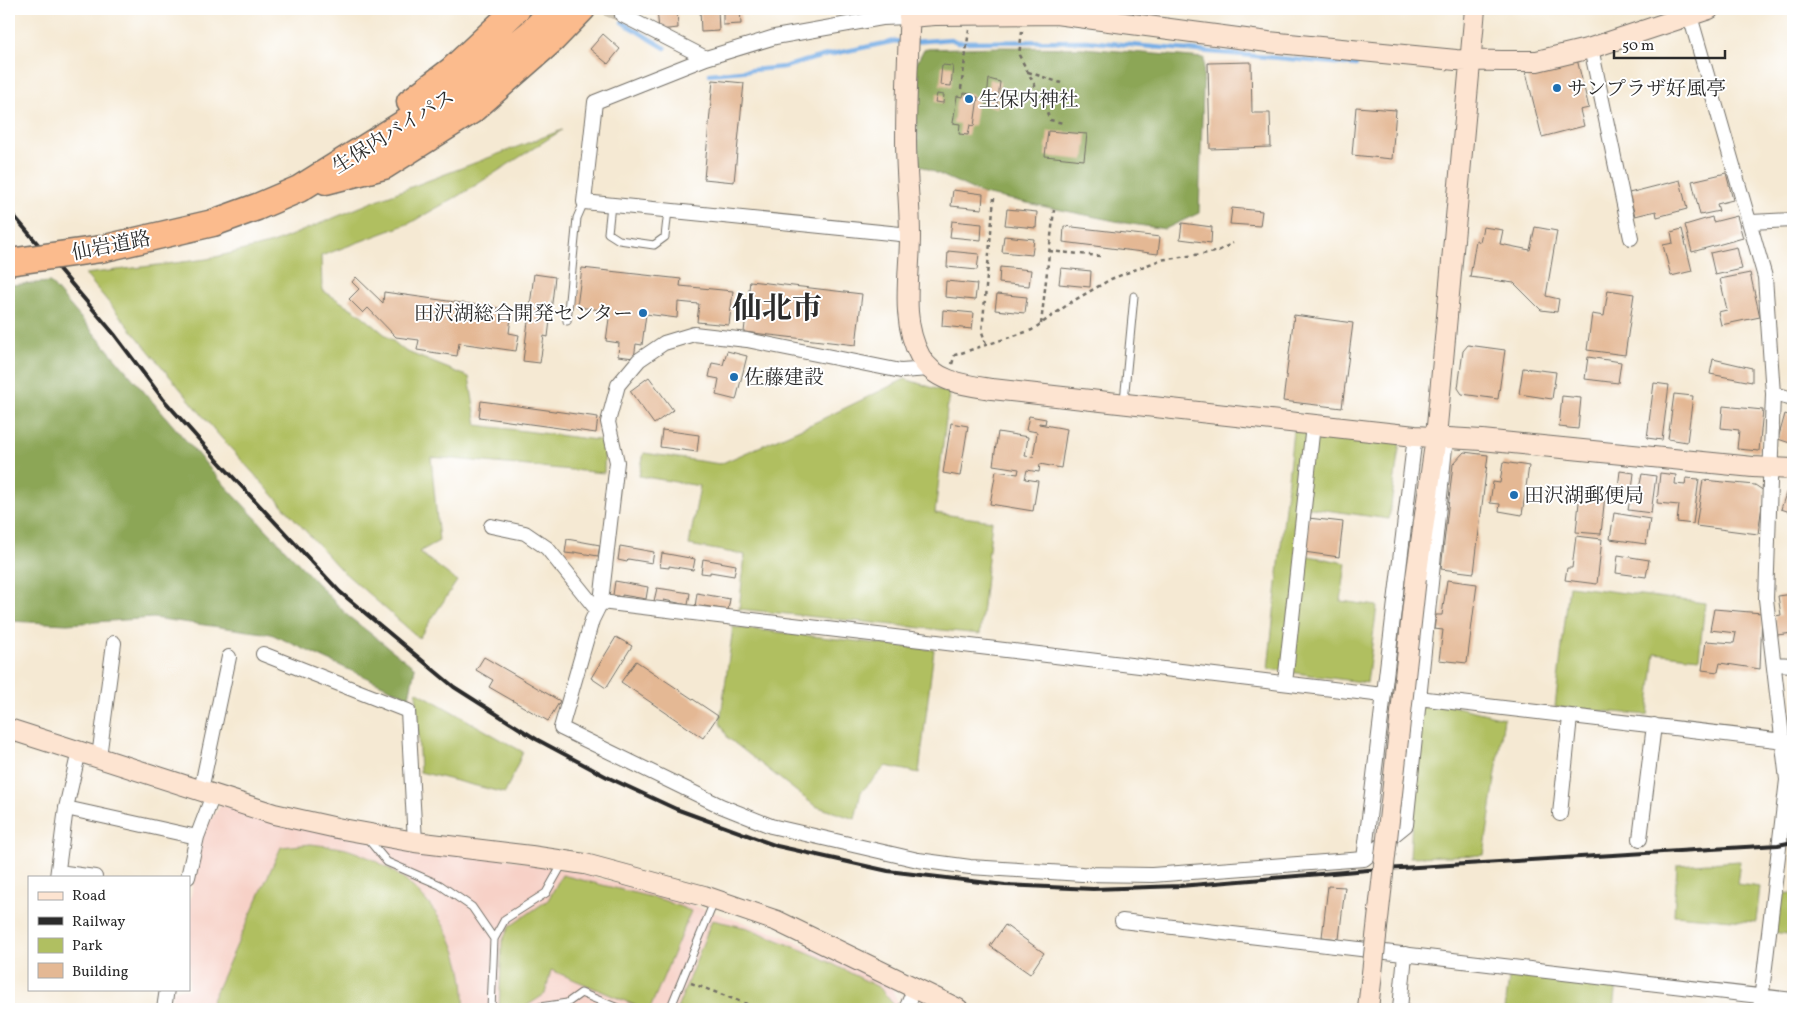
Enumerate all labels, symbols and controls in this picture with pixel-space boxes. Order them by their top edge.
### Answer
scale bar [1614,28,1726,60]
text: 50 m [1622,36,1654,57]
place label: サンプラザ好風亭 [1567,76,1726,104]
marker: サンプラザ好風亭 [1551,82,1563,94]
street label: 生保内バイパス [327,84,461,182]
place label: 生保内神社 [979,87,1079,115]
marker: 生保内神社 [963,93,975,105]
street label: 仙岩道路 [69,226,153,268]
district label: 仙北市 [732,289,822,331]
place label: 田沢湖総合開発センター [414,301,633,329]
marker: 田沢湖総合開発センター [637,307,649,319]
place label: 佐藤建設 [744,365,824,393]
marker: 佐藤建設 [728,371,740,383]
place label: 田沢湖郵便局 [1524,483,1644,511]
marker: 田沢湖郵便局 [1508,489,1520,501]
legend [28,876,190,990]
text: Road [72,886,106,907]
text: Railway [72,912,125,933]
text: Park [72,936,103,957]
text: Building [72,962,129,983]

